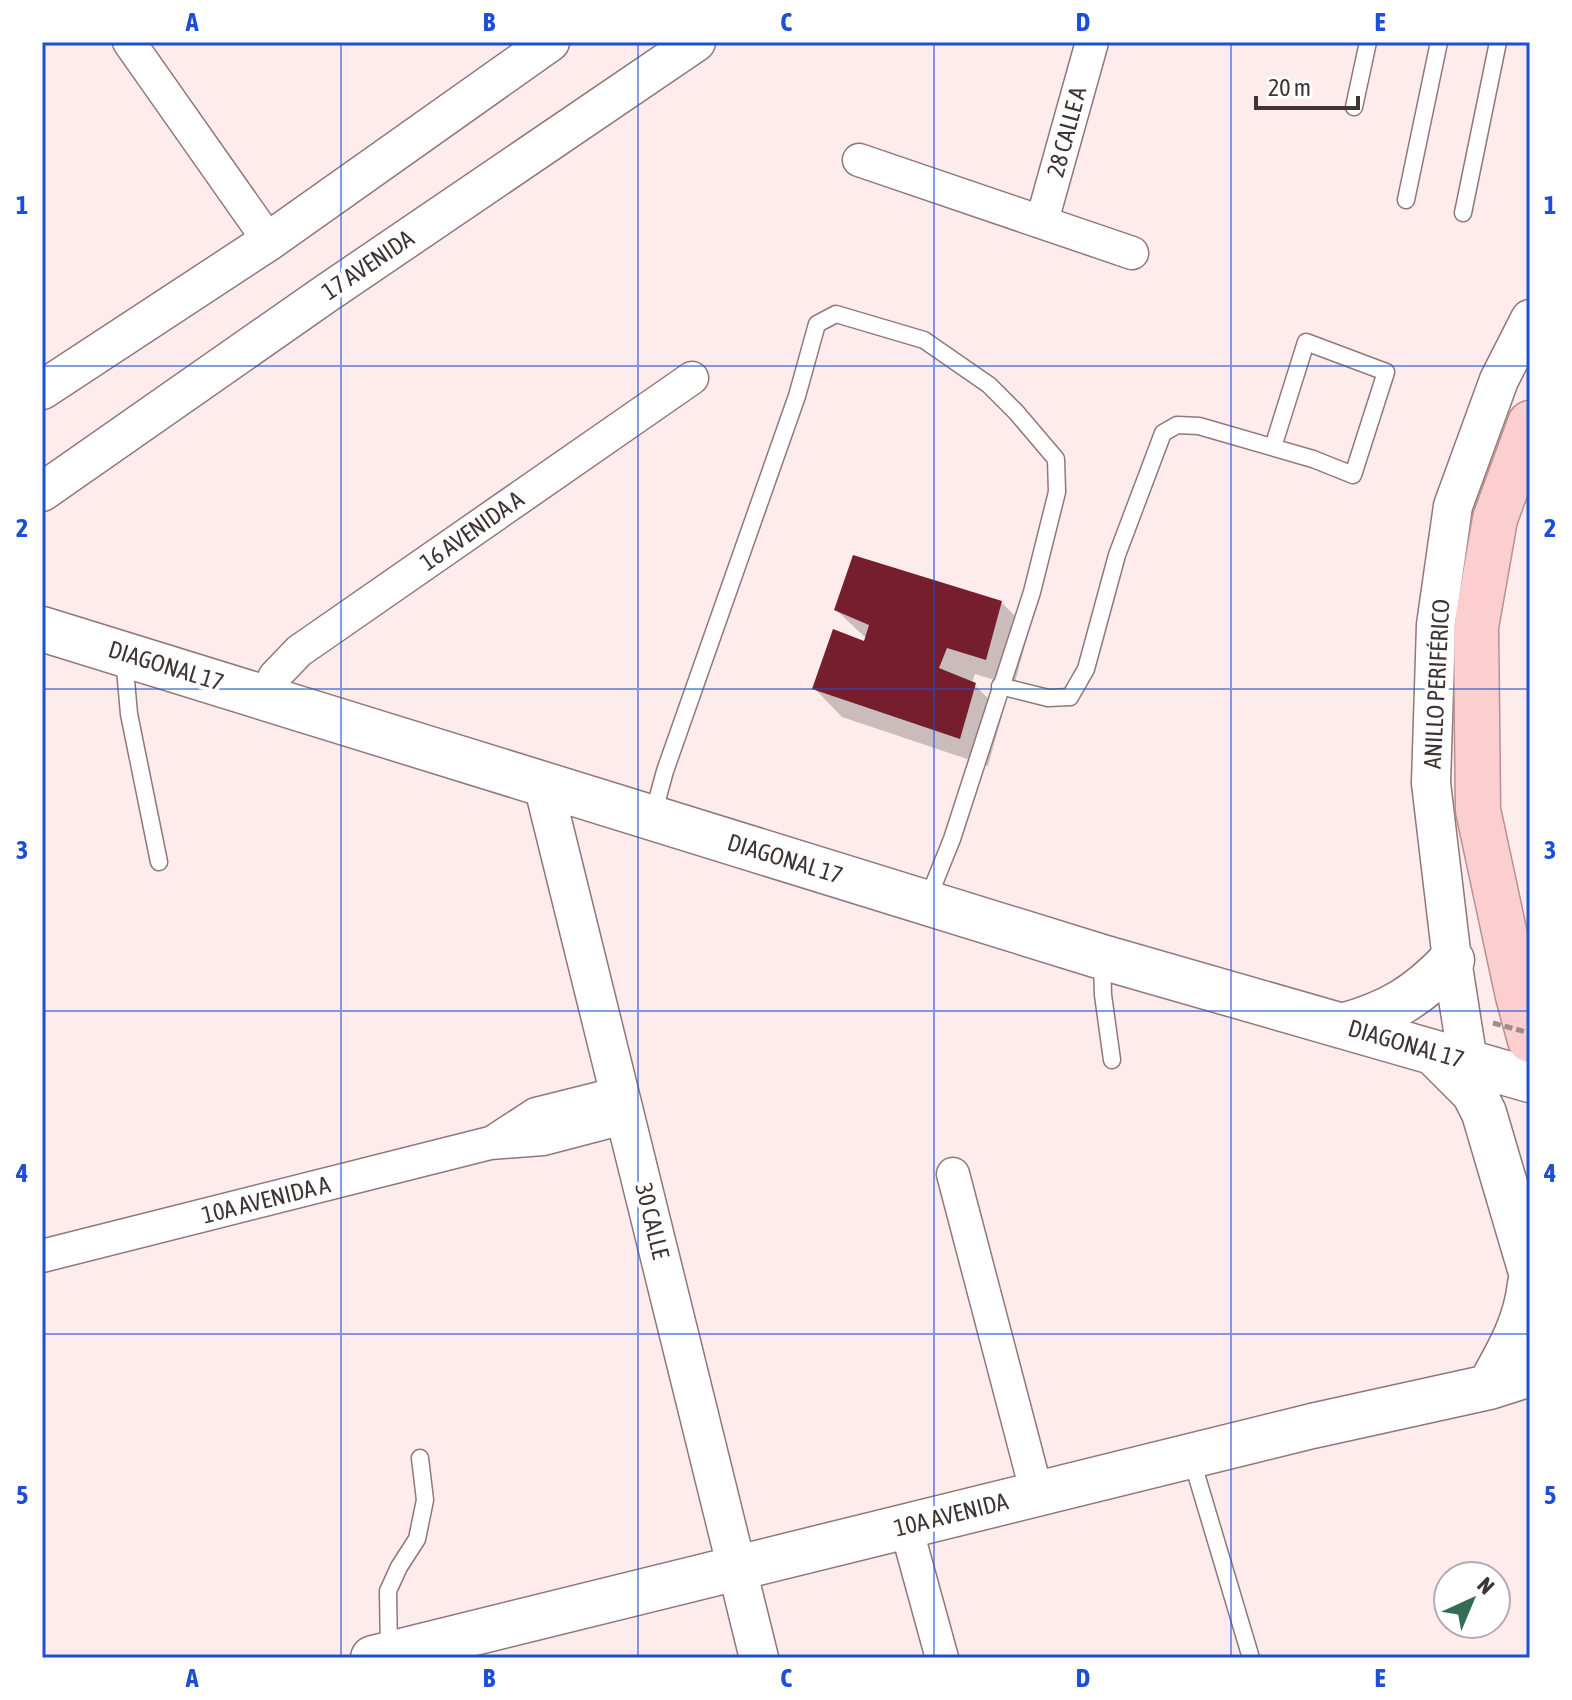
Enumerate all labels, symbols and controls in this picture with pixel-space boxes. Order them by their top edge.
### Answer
text: A [185,7,199,37]
text: B [483,7,496,37]
text: C [780,7,792,37]
text: D [1076,7,1090,37]
text: E [1374,7,1386,37]
scale bar [1256,60,1358,110]
text: 20 m [1268,74,1311,101]
street label: 28 CALLE A [1042,84,1092,180]
text: 1 [16,190,28,220]
text: 1 [1544,190,1556,220]
street label: 17 AVENIDA [317,224,419,305]
street label: 16 AVENIDA A [415,485,529,576]
text: 2 [16,513,28,543]
text: 2 [1544,513,1556,543]
street label: ANILLO PERIFÉRICO [1419,598,1454,770]
street label: DIAGONAL 17 [105,635,227,696]
street label: DIAGONAL 17 [724,828,846,889]
text: 3 [16,835,28,865]
text: 3 [1544,835,1556,865]
street label: DIAGONAL 17 [1345,1014,1467,1073]
text: 4 [15,1158,28,1188]
text: 4 [1543,1158,1556,1188]
street label: 10A AVENIDA A [199,1170,333,1229]
street label: 30 CALLE [630,1180,675,1262]
text: 5 [16,1480,28,1510]
text: 5 [1544,1480,1556,1510]
street label: 10A AVENIDA [891,1487,1011,1542]
north arrow [1432,1560,1512,1640]
text: N [1472,1572,1500,1599]
text: A [185,1663,199,1693]
text: B [483,1663,496,1693]
text: C [780,1663,792,1693]
text: D [1076,1663,1090,1693]
text: E [1374,1663,1386,1693]

